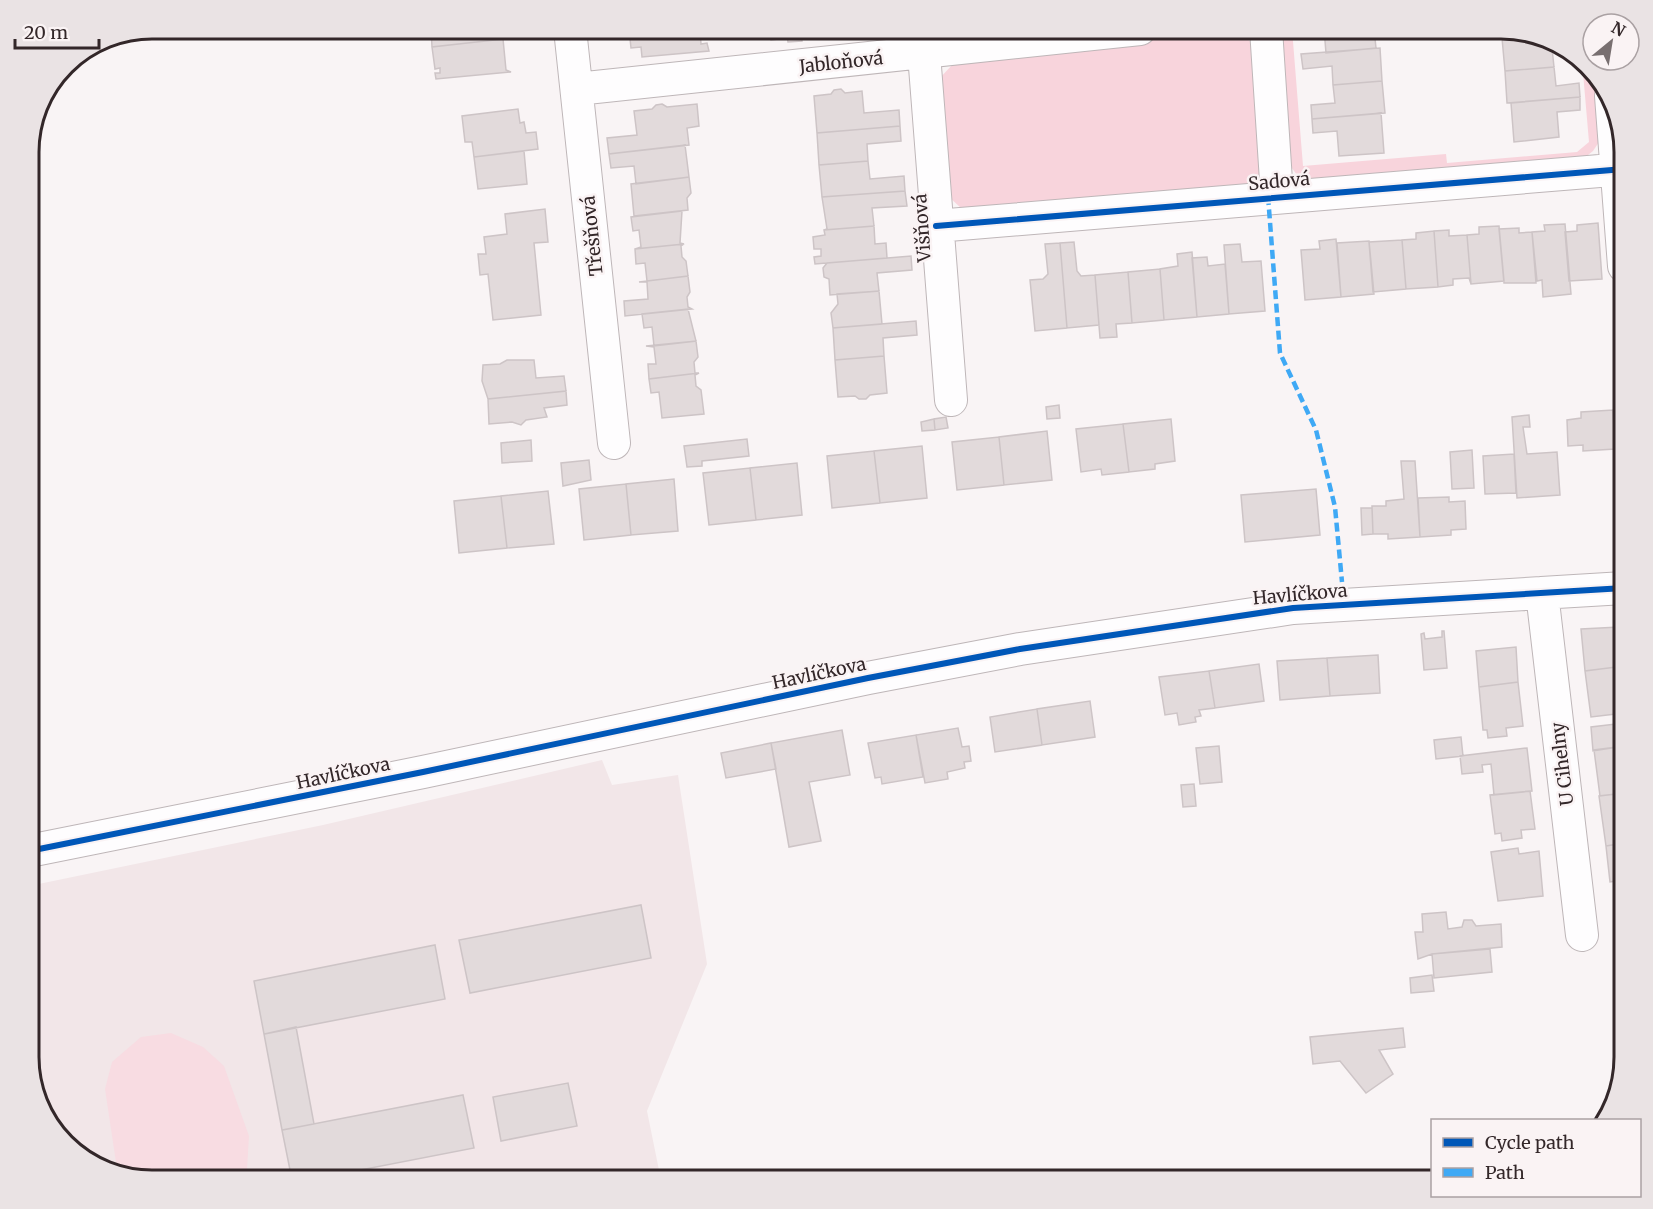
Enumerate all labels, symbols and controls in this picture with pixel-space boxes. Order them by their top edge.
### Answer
scale bar [15,12,99,50]
north arrow [1581,12,1641,72]
text: N [1608,17,1629,41]
text: 20 m [24,21,68,44]
street label: Jabloňová [797,46,885,78]
street label: Sadová [1247,167,1311,195]
street label: Višňová [908,193,936,264]
street label: Třešňová [576,194,608,277]
street label: Havlíčkova [1252,578,1349,610]
street label: Havlíčkova [770,652,868,694]
street label: U Cihelny [1545,721,1579,807]
street label: Havlíčkova [294,752,392,794]
legend [1431,1119,1641,1197]
text: Cycle path [1485,1131,1575,1154]
text: Path [1485,1161,1525,1184]

